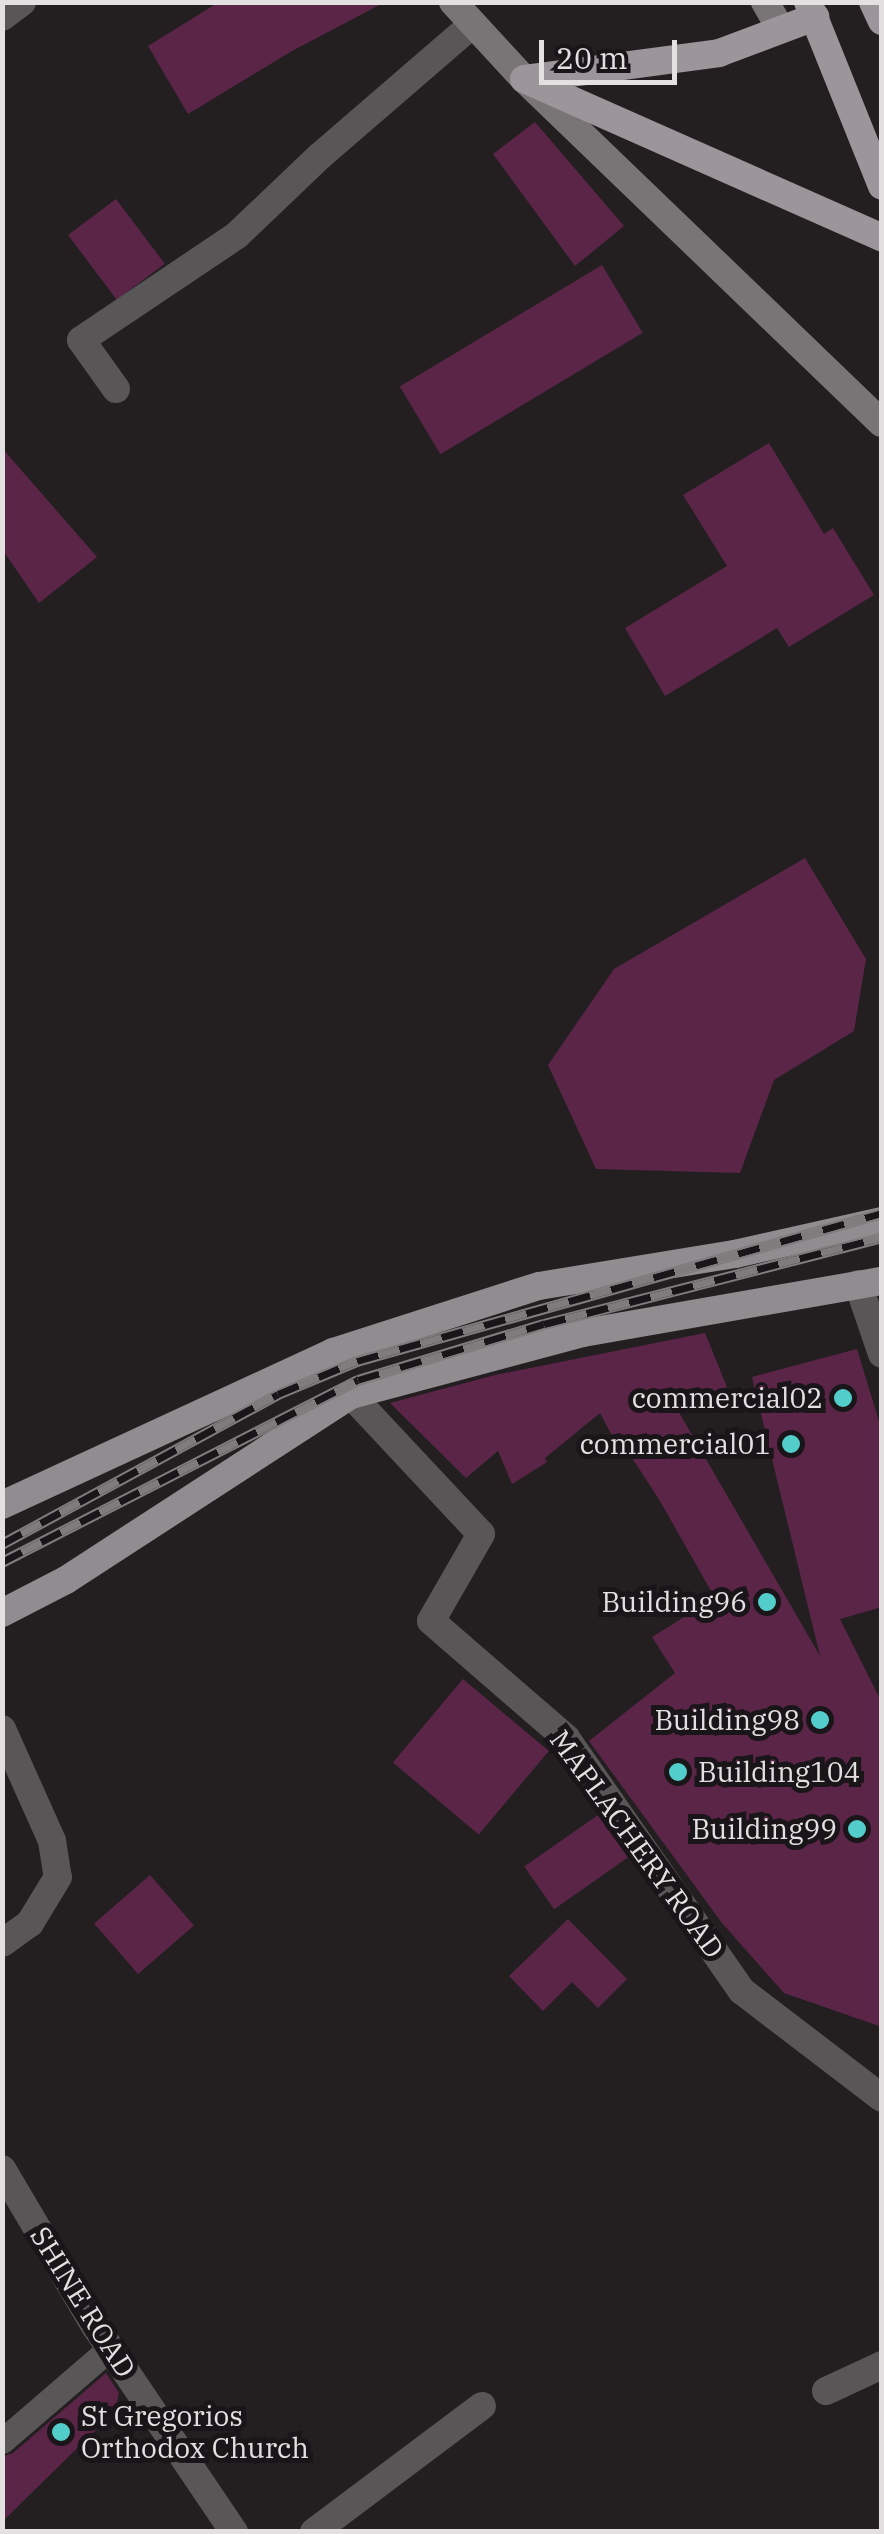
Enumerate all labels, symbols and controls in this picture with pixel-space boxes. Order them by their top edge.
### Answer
scale bar [544,20,682,82]
text: 20 m [556,38,628,77]
place label: commercial02 [632,1381,823,1415]
marker: commercial02 [832,1387,854,1409]
place label: commercial01 [580,1427,771,1461]
marker: commercial01 [780,1433,802,1455]
place label: Building96 [601,1585,747,1619]
marker: Building96 [756,1591,778,1613]
place label: Building98 [654,1703,800,1737]
marker: Building98 [809,1709,831,1731]
street label: MAPLACHERY ROAD [543,1723,731,1965]
place label: Building104 [698,1755,860,1789]
marker: Building104 [667,1761,689,1783]
place label: Building99 [691,1812,837,1846]
marker: Building99 [846,1818,868,1840]
street label: SHINE ROAD [23,2220,143,2384]
place label: St Gregorios Orthodox Church [81,2399,309,2465]
marker: St Gregorios Orthodox Church [50,2421,72,2443]

